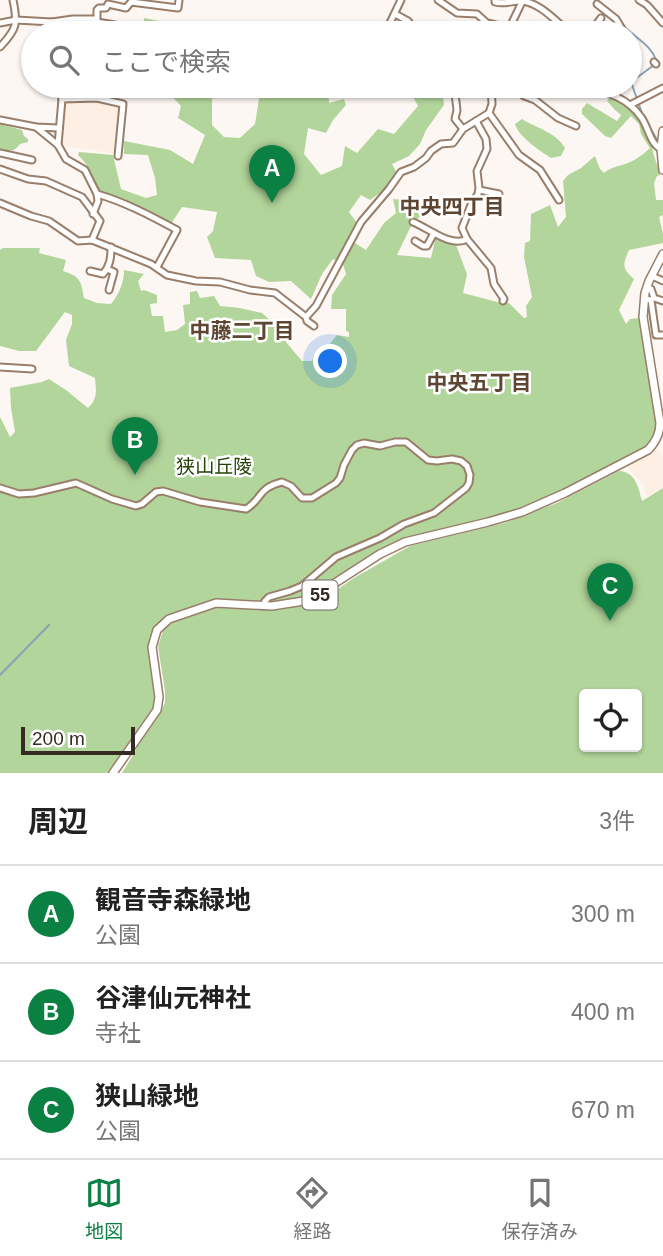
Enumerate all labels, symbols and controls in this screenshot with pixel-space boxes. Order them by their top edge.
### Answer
search box [21,21,642,98]
icon: search [45,41,83,79]
text: ここで検索 [101,47,231,77]
pin: A [249,145,295,203]
district label: 中央四丁目 [400,195,505,218]
district label: 中藤二丁目 [190,319,295,342]
your location [313,344,347,378]
district label: 中央五丁目 [427,371,532,394]
pin: B [112,417,158,475]
park label: 狭山丘陵 [176,456,252,477]
pin: C [587,563,633,621]
road number: 55 [302,580,338,610]
map controls [579,689,642,752]
button: locate [579,689,642,752]
scale bar [21,724,135,756]
text: 200 m [32,728,85,749]
text: 周辺 [28,805,88,838]
text: 3件 [599,808,635,834]
text: 観音寺森緑地 [95,885,251,915]
text: A [43,901,59,927]
text: 300 m [571,901,635,927]
text: 公園 [95,922,141,948]
text: 谷津仙元神社 [95,983,251,1013]
text: B [43,999,59,1025]
text: 400 m [571,999,635,1025]
text: 寺社 [95,1020,141,1046]
text: 狭山緑地 [95,1081,199,1111]
text: C [43,1097,59,1123]
text: 670 m [571,1097,635,1123]
text: 公園 [95,1118,141,1144]
tab: 地図 [85,1174,123,1243]
tab: 経路 [293,1174,332,1243]
tab: 保存済み [502,1174,578,1243]

